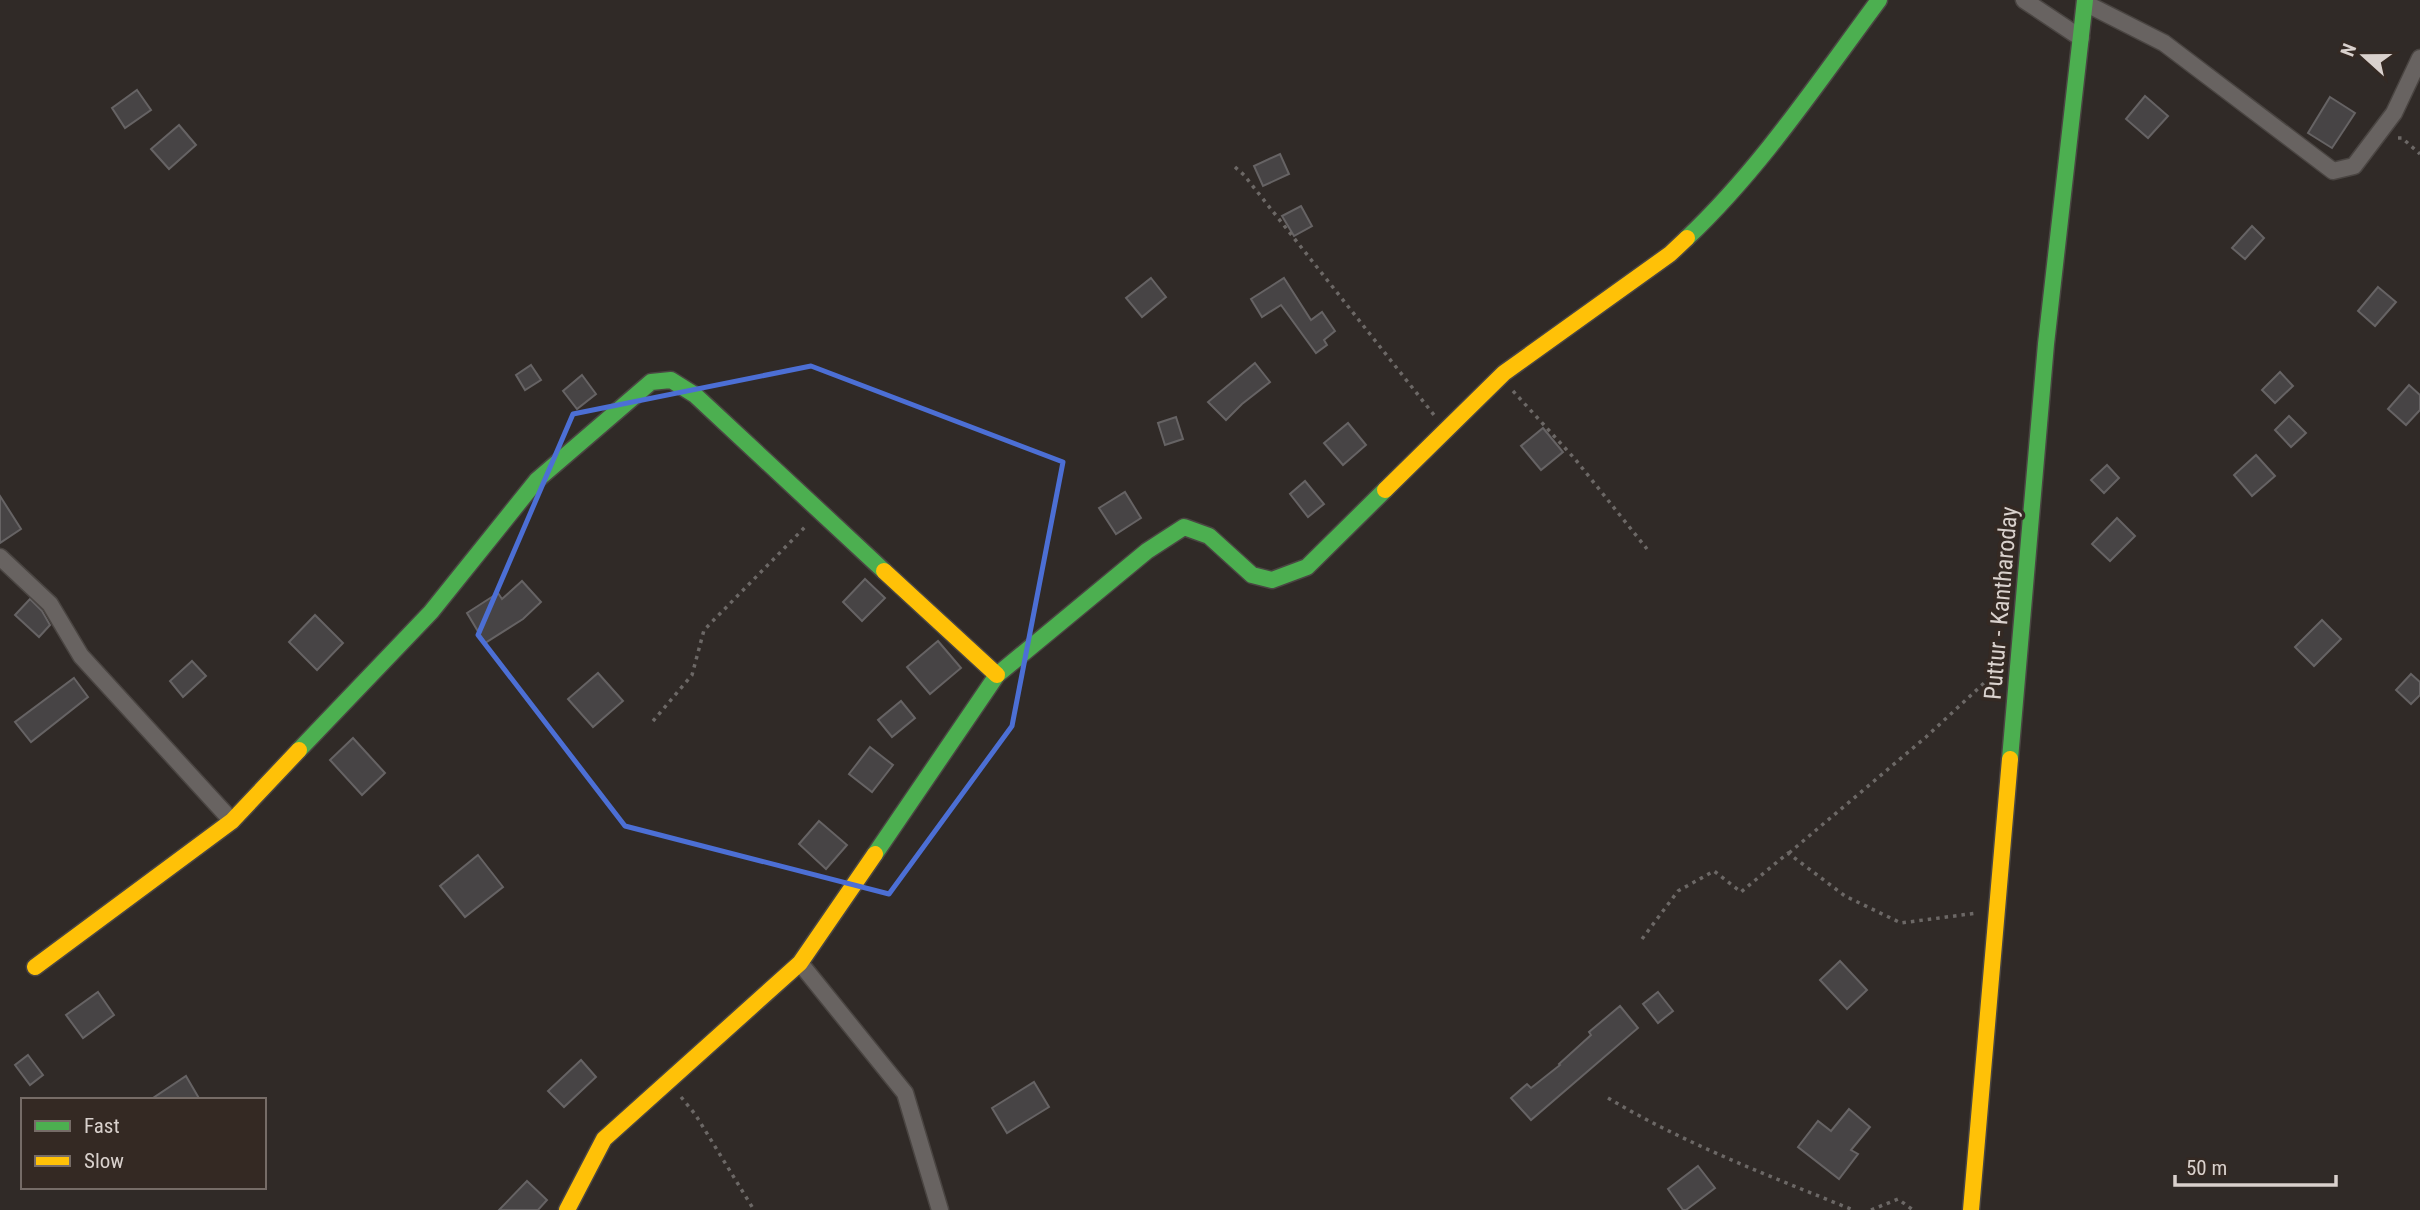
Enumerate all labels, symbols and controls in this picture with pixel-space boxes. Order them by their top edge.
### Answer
north arrow [2329,21,2399,91]
text: N [2336,41,2361,60]
street label: Puttur - Kantharoday [1979,505,2023,701]
legend [21,1098,266,1189]
text: Fast [84,1114,120,1138]
scale bar [2175,1144,2336,1188]
text: Slow [84,1149,124,1173]
text: 50 m [2186,1156,2227,1180]

